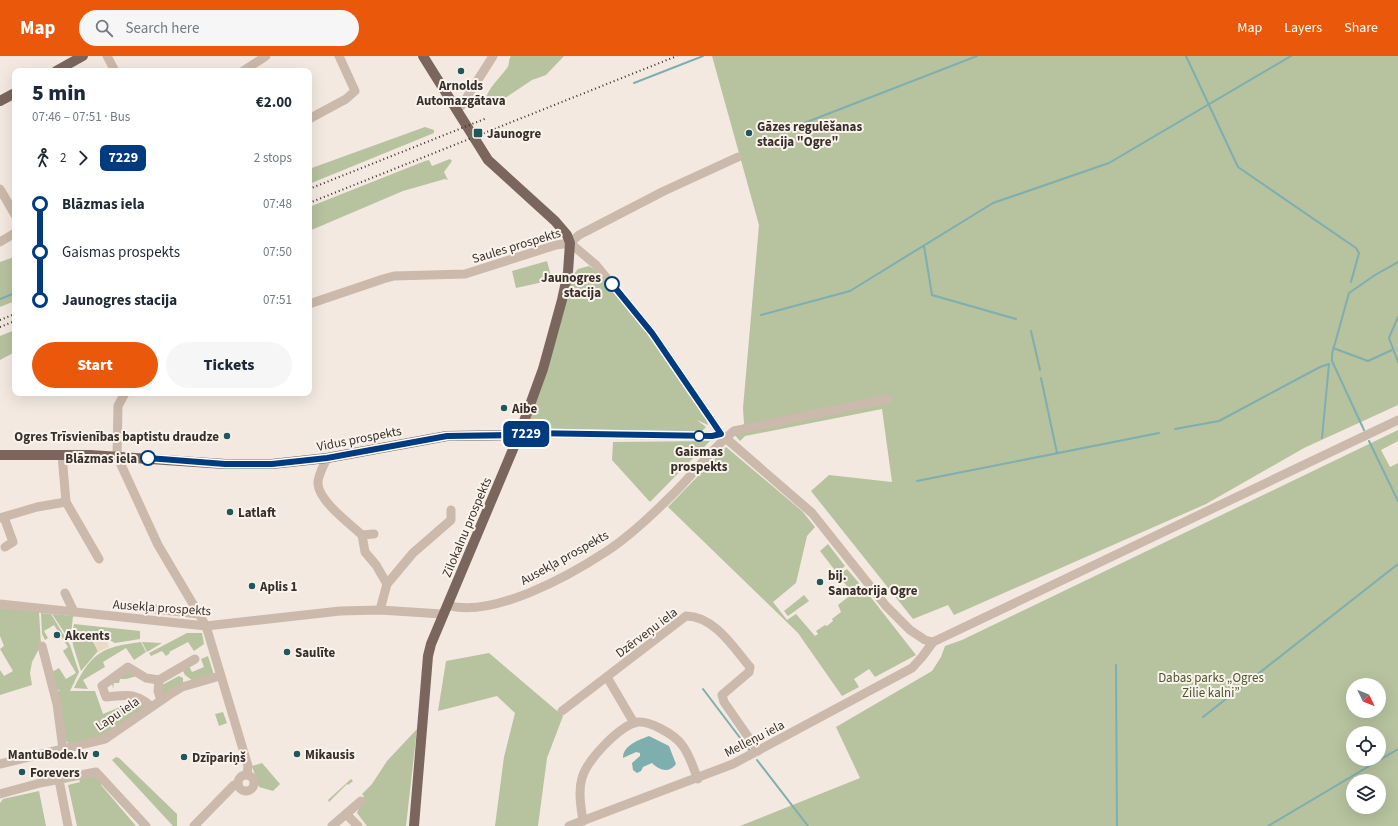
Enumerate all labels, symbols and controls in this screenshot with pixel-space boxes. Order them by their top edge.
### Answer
search box [79,10,359,46]
text: Map [20,15,55,42]
icon: search [93,17,115,39]
text: Search here [125,18,199,39]
text: Map [1237,18,1262,38]
text: Layers [1284,18,1322,38]
text: Share [1344,18,1378,38]
marker: Arnolds Automazgātava [456,66,466,76]
text: 5 min [32,77,86,109]
place label: Arnolds Automazgātava [416,77,506,110]
text: €2.00 [256,92,292,113]
text: 07:46 – 07:51 · Bus [32,108,130,126]
place label: Gāzes regulēšanas stacija "Ogre" [757,118,862,151]
place label: Jaunogre [487,125,541,143]
marker: Jaunogre [472,127,484,139]
marker: Gāzes regulēšanas stacija "Ogre" [744,128,754,138]
icon: walk [32,147,54,169]
icon: forward [72,147,94,169]
text: 7229 [108,148,138,168]
text: 2 [60,149,66,167]
text: 2 stops [254,149,292,167]
text: Blāzmas iela [62,194,145,215]
text: 07:48 [263,195,292,213]
street label: Saules prospekts [470,224,563,268]
text: Gaismas prospekts [62,242,180,263]
text: 07:50 [263,243,292,261]
place label: Jaunogres stacija [541,269,601,302]
marker: Jaunogres stacija [604,276,620,292]
text: Jaunogres stacija [62,290,177,311]
text: 07:51 [263,291,292,309]
button: Start [32,342,158,388]
button: Tickets [166,342,292,388]
place label: Aibe [511,400,537,418]
marker: Aibe [499,403,509,413]
line badge: 7229 [498,421,554,447]
street label: Vidus prospekts [315,422,404,456]
text: 7229 [511,424,541,444]
place label: Ogres Trīsvienības baptistu draudze [14,428,219,446]
marker: Gaismas prospekts [693,430,705,442]
marker: Ogres Trīsvienības baptistu draudze [222,431,232,441]
place label: Gaismas prospekts [671,443,728,476]
place label: Blāzmas iela [65,450,137,468]
marker: Blāzmas iela [140,450,156,466]
street label: Zilokalnu prospekts [438,474,496,580]
place label: Latlaft [238,504,276,522]
marker: Latlaft [225,507,235,517]
street label: Ausekļa prospekts [517,526,612,590]
place label: bij. Sanatorija Ogre [828,567,918,600]
marker: bij. Sanatorija Ogre [815,577,825,587]
place label: Aplis 1 [259,578,298,596]
marker: Aplis 1 [247,581,257,591]
street label: Ausekļa prospekts [112,596,212,620]
street label: Dzērveņu iela [612,604,681,662]
place label: Akcents [64,627,110,645]
marker: Akcents [52,630,62,640]
place label: Saulīte [295,644,336,662]
marker: Saulīte [282,647,292,657]
park label: Dabas parks „Ogres Zilie kalni” [1158,669,1264,702]
north arrow [1346,678,1386,718]
map controls [1346,678,1386,814]
street label: Lapu iela [92,693,143,735]
street label: Melleņu iela [721,716,788,762]
button: locate [1346,726,1386,766]
place label: MantuBode.lv [8,746,88,764]
place label: Mikausis [305,746,355,764]
marker: MantuBode.lv [91,749,101,759]
place label: Dzīpariņš [192,749,246,767]
marker: Mikausis [292,749,302,759]
marker: Dzīpariņš [179,752,189,762]
place label: Forevers [30,764,80,782]
marker: Forevers [17,767,27,777]
button: layers [1346,774,1386,814]

